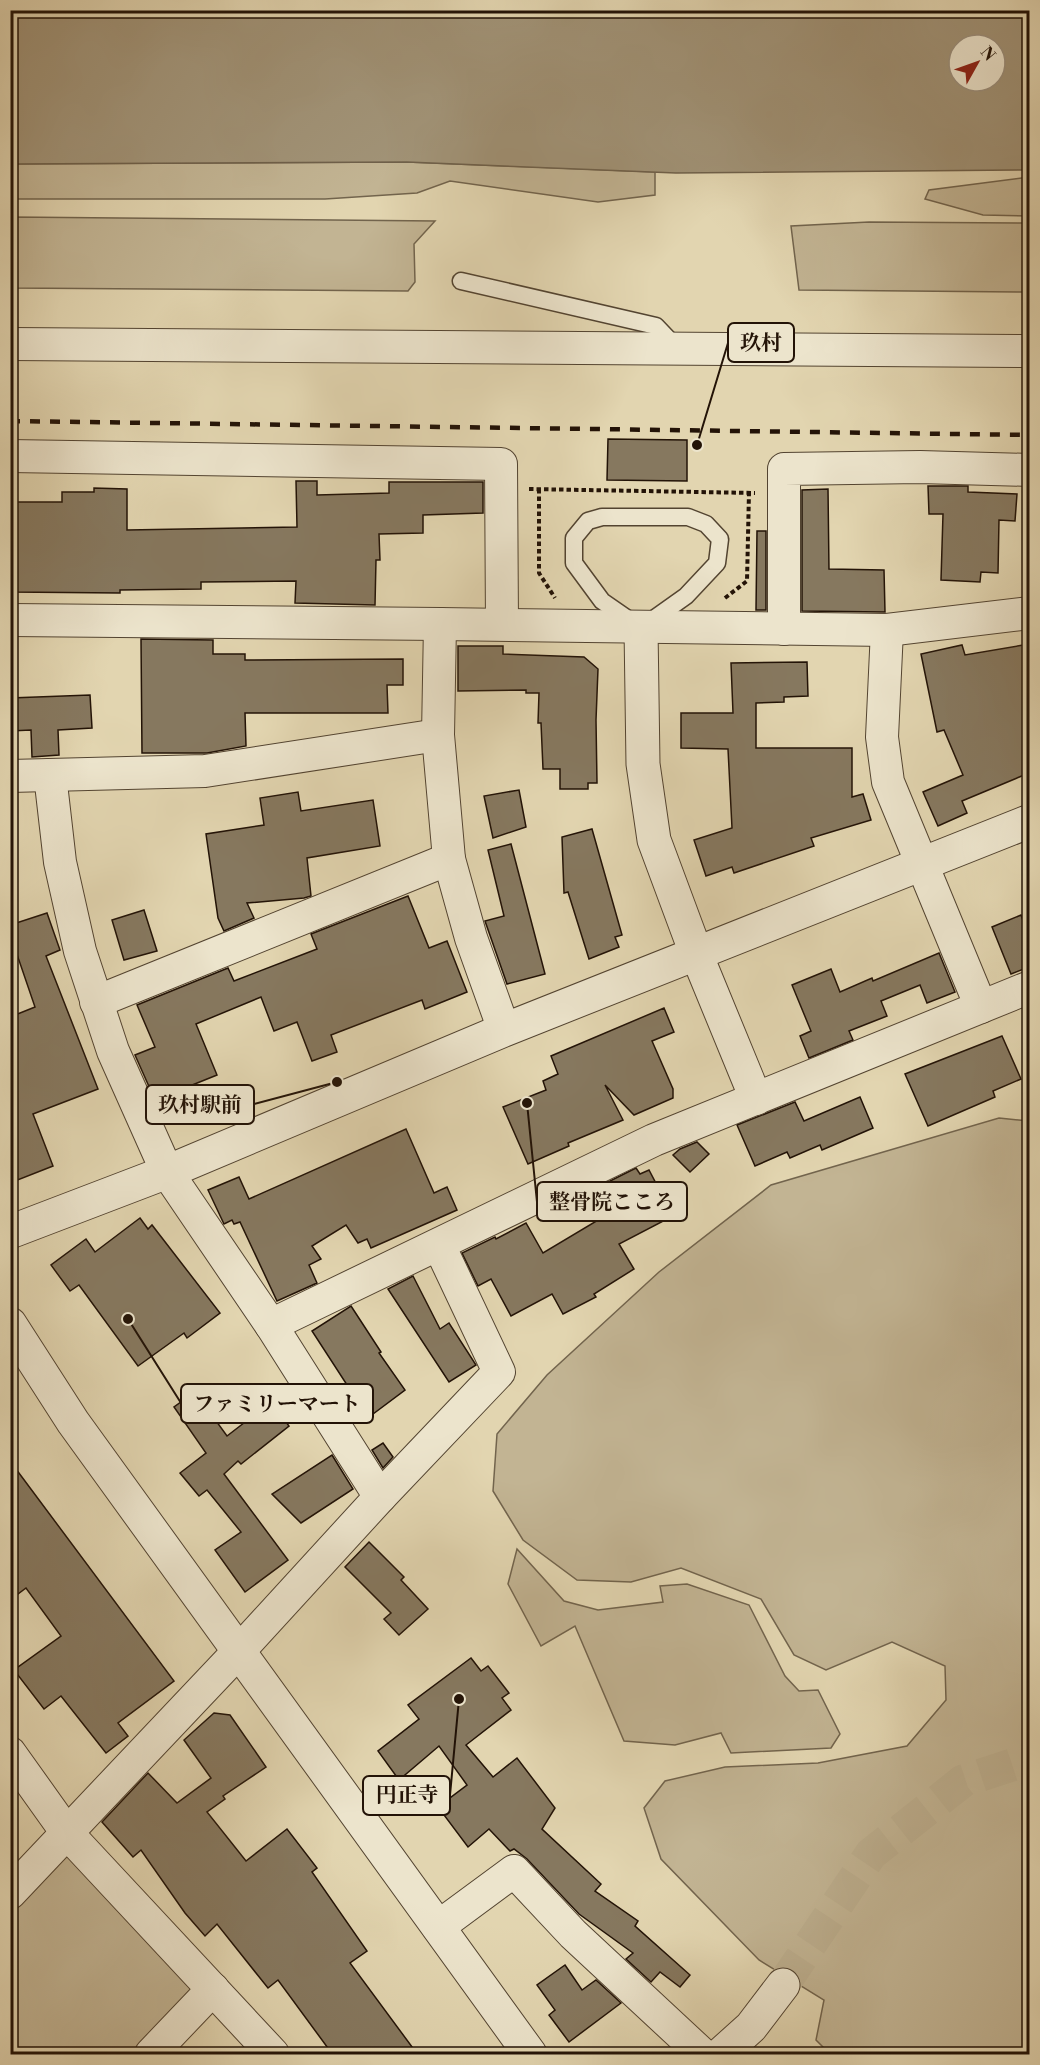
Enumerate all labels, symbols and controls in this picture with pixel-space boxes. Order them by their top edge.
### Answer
north arrow [947,33,1007,93]
text: N [976,43,1000,66]
callout: 玖村 [728,323,794,362]
text: 玖村 [740,331,782,357]
callout: 玖村駅前 [146,1085,254,1124]
text: 玖村駅前 [158,1093,242,1119]
callout: 整骨院こころ [537,1182,687,1221]
text: 整骨院こころ [549,1190,675,1216]
callout: ファミリーマート [181,1384,373,1423]
text: ファミリーマート [193,1392,361,1418]
callout: 円正寺 [363,1776,450,1815]
text: 円正寺 [376,1783,439,1809]

